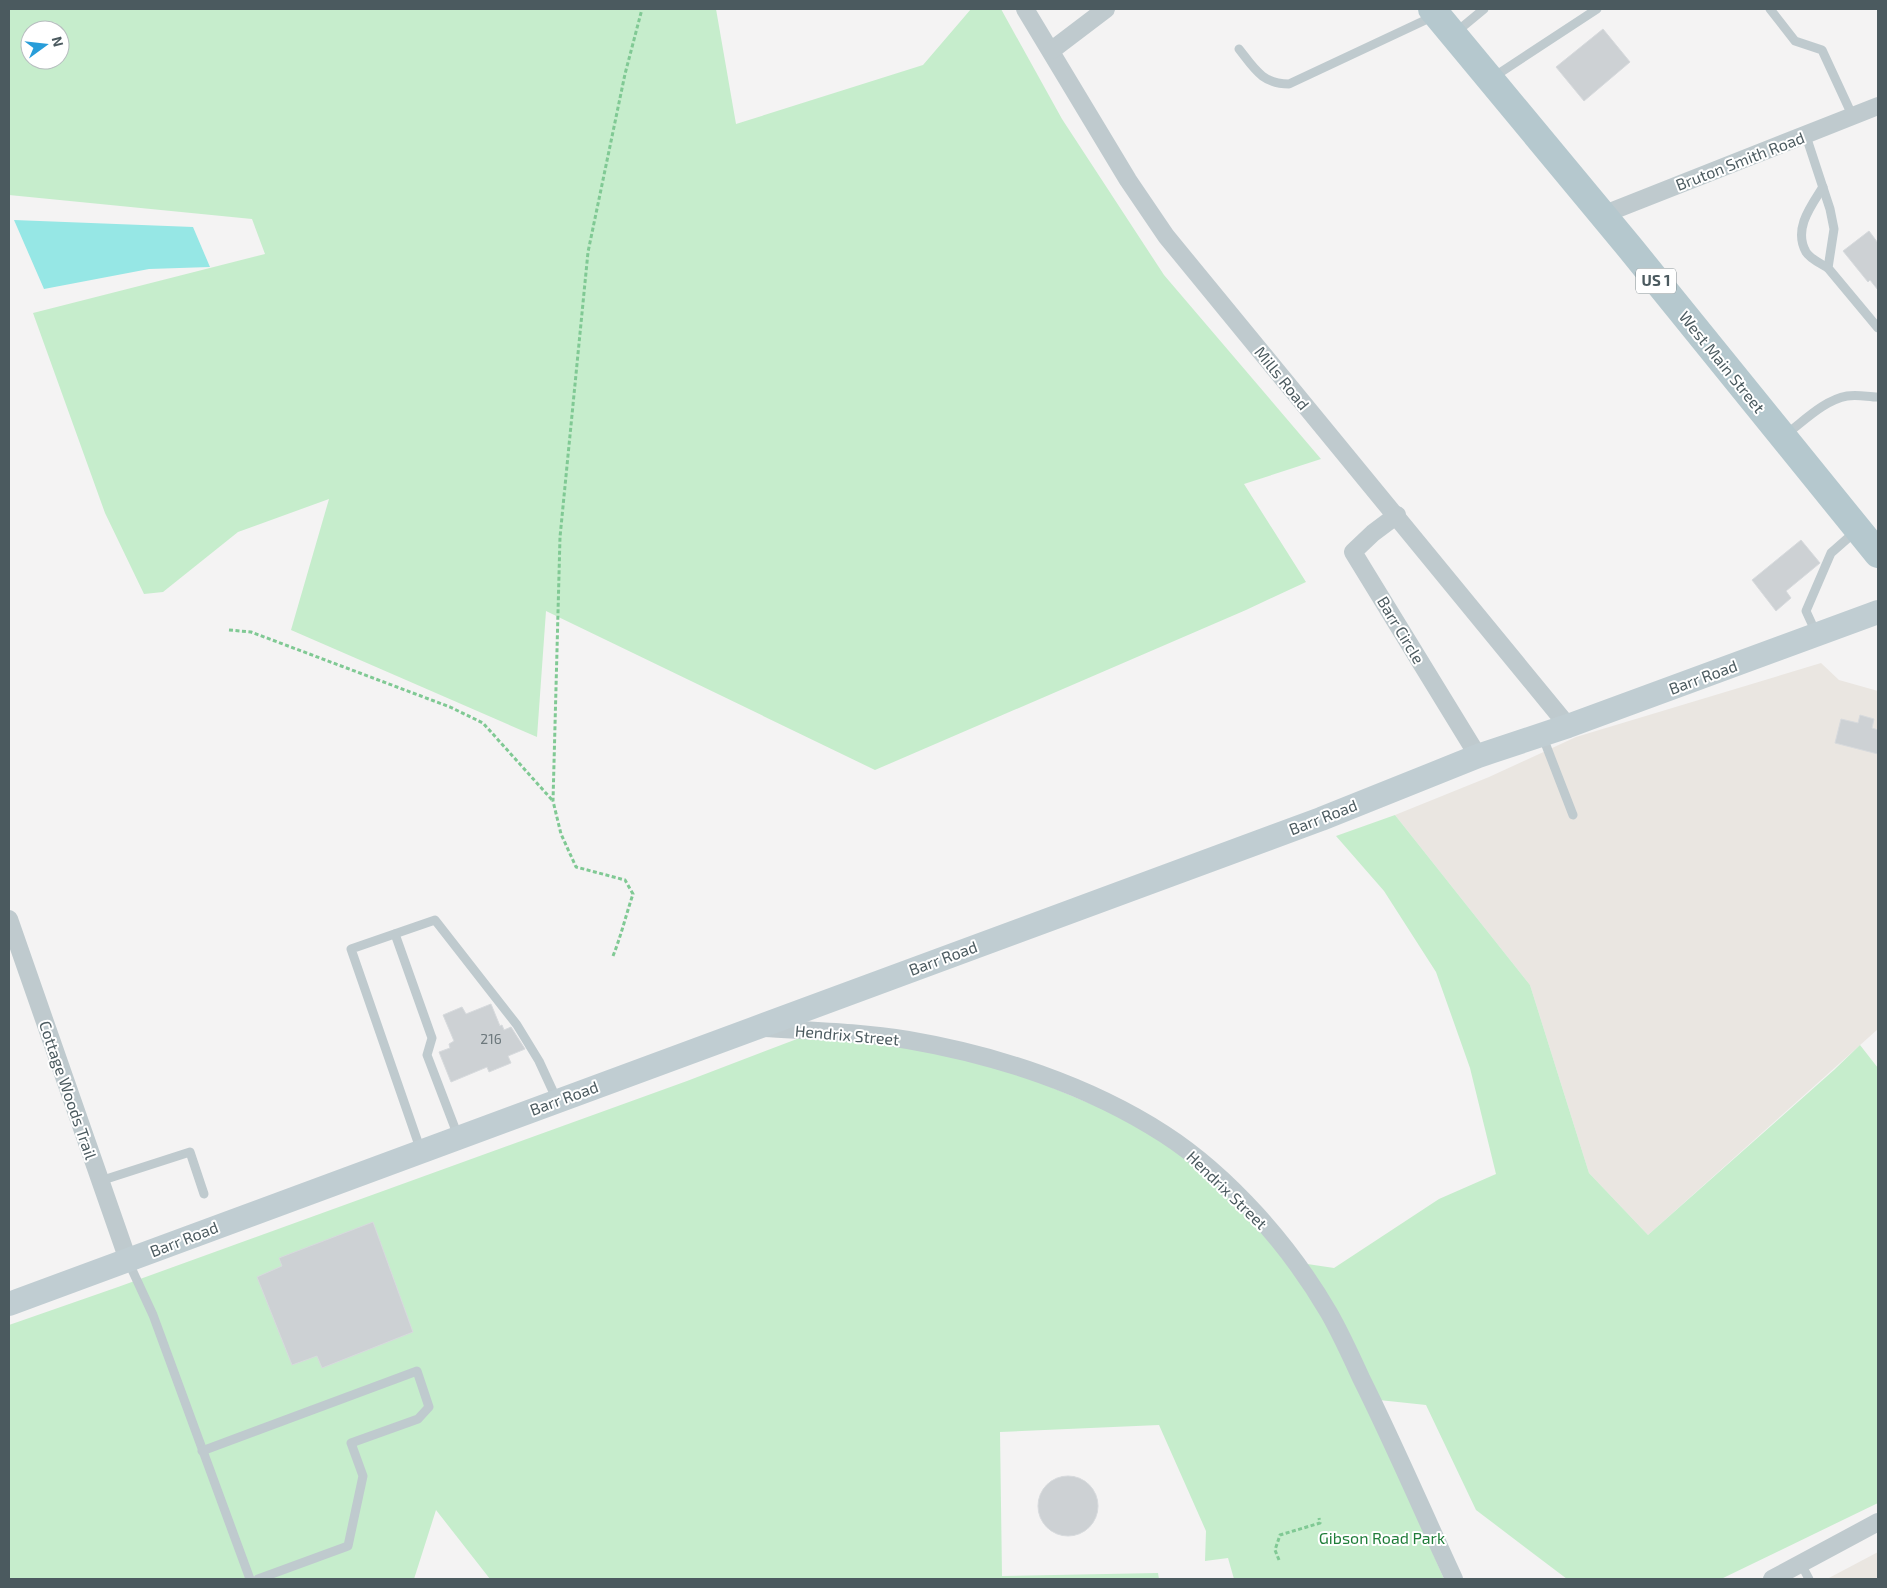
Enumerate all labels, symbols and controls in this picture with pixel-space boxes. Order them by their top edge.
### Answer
north arrow [20,20,70,70]
text: N [49,34,68,49]
street label: Bruton Smith Road [1673,127,1807,194]
road number: US 1 [1636,268,1676,294]
street label: West Main Street [1676,307,1769,416]
street label: Mills Road [1251,342,1314,413]
street label: Barr Circle [1374,593,1429,667]
street label: Barr Road [1666,655,1740,698]
street label: Barr Road [1286,795,1360,838]
street label: Barr Road [906,936,980,979]
street label: Cottage Woods Trail [36,1018,101,1162]
street label: Hendrix Street [794,1020,900,1049]
house number: 216 [480,1030,502,1047]
street label: Barr Road [527,1076,601,1119]
street label: Hendrix Street [1183,1146,1272,1233]
street label: Barr Road [147,1217,221,1260]
park label: Gibson Road Park [1319,1528,1445,1547]

